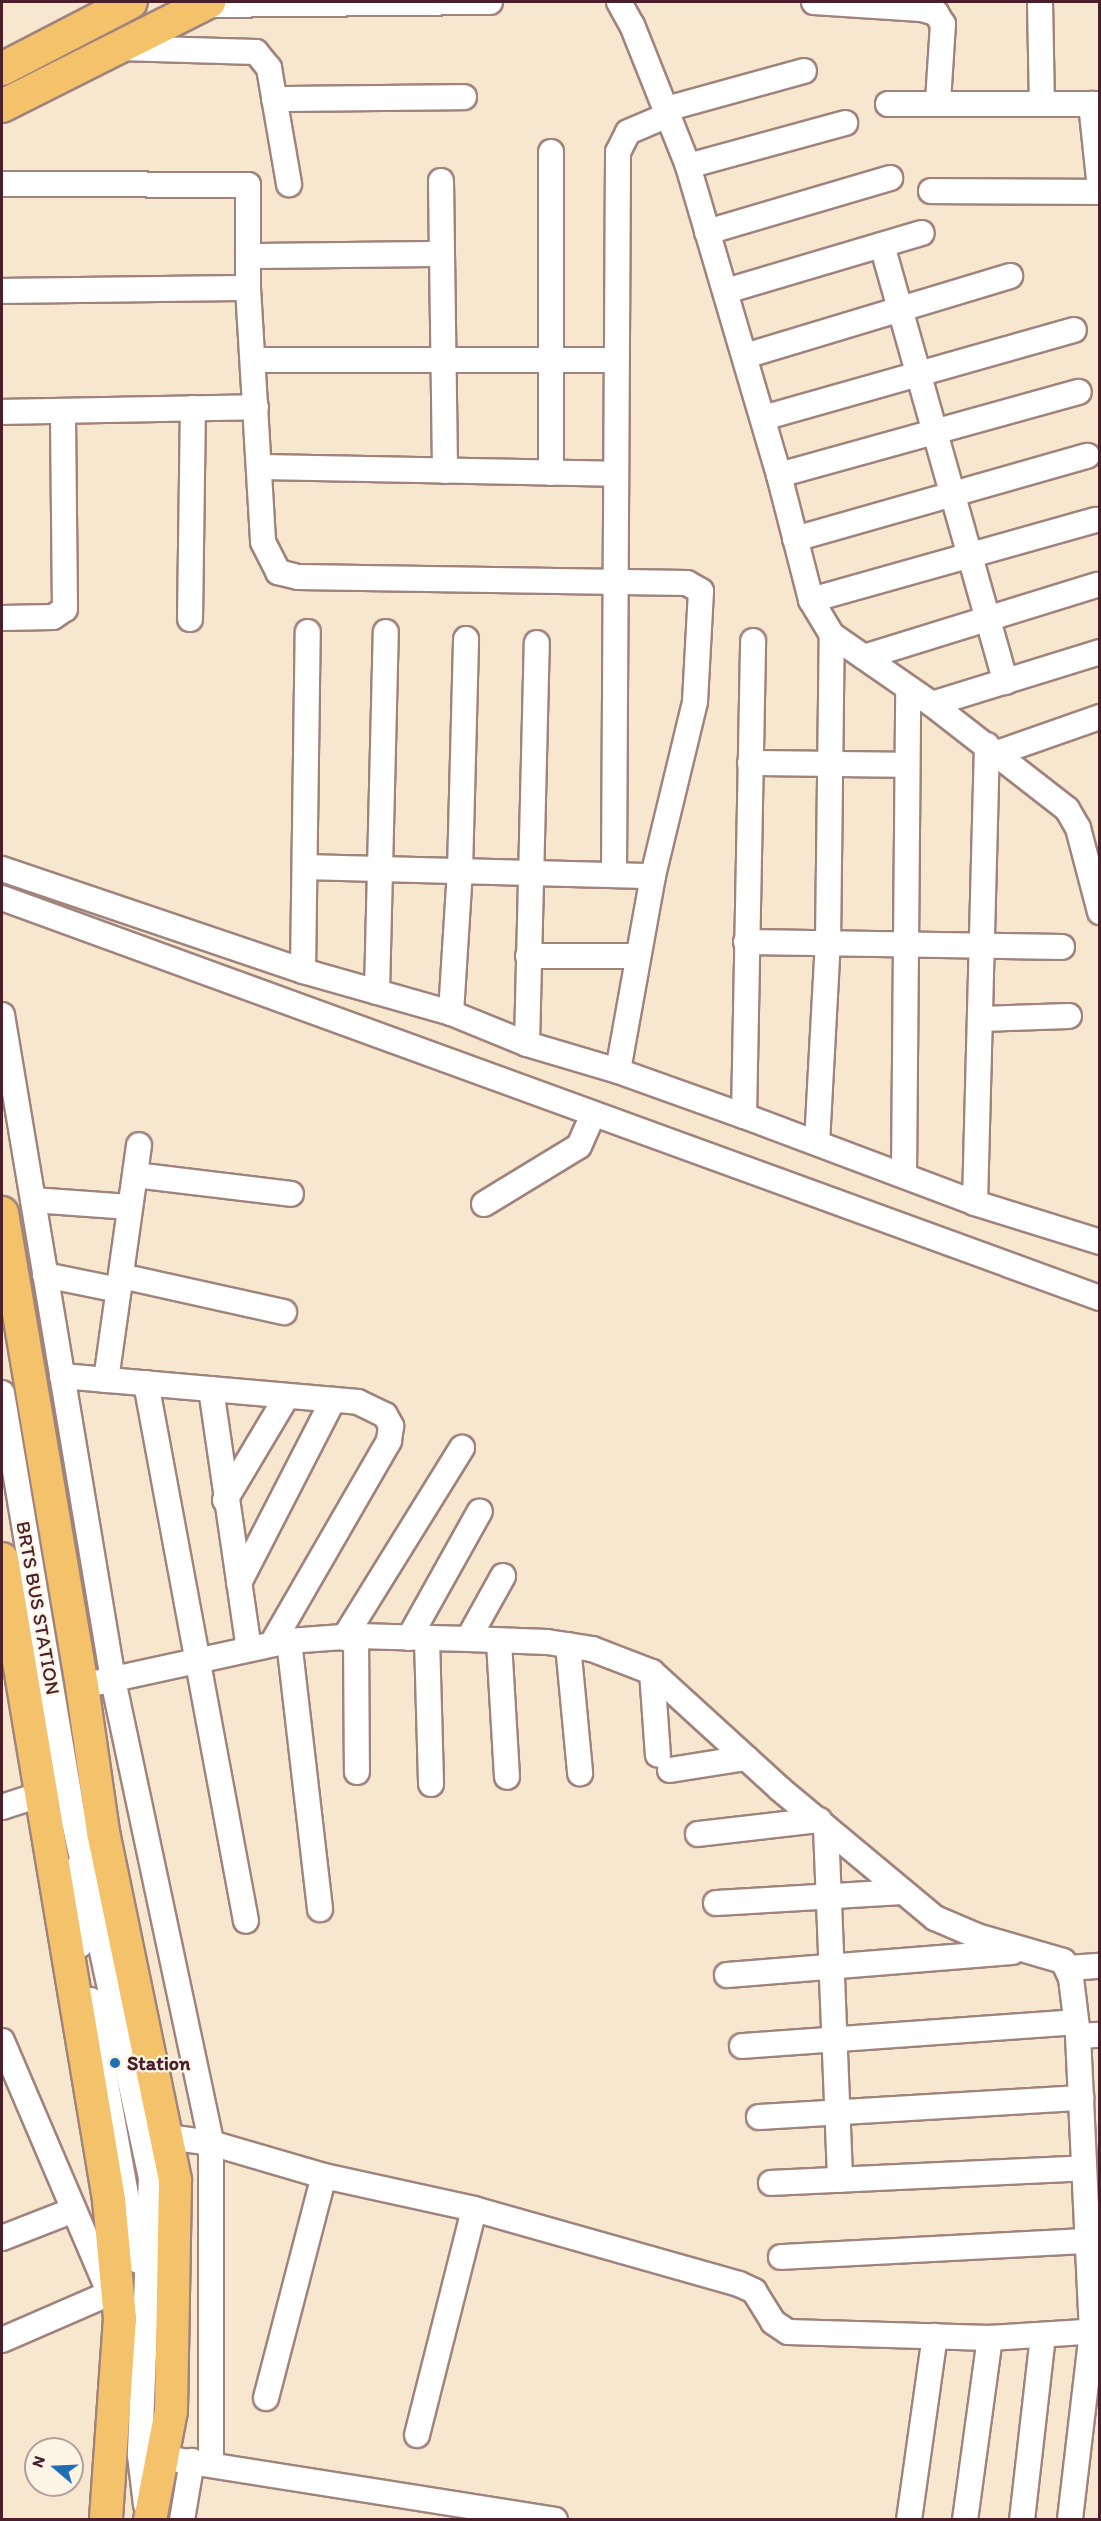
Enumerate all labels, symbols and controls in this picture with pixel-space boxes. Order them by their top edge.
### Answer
street label: BRTS BUS STATION [11,1520,65,1696]
place label: Station [127,2051,190,2075]
marker: Station [108,2056,122,2070]
north arrow [24,2437,84,2497]
text: N [28,2453,49,2470]

